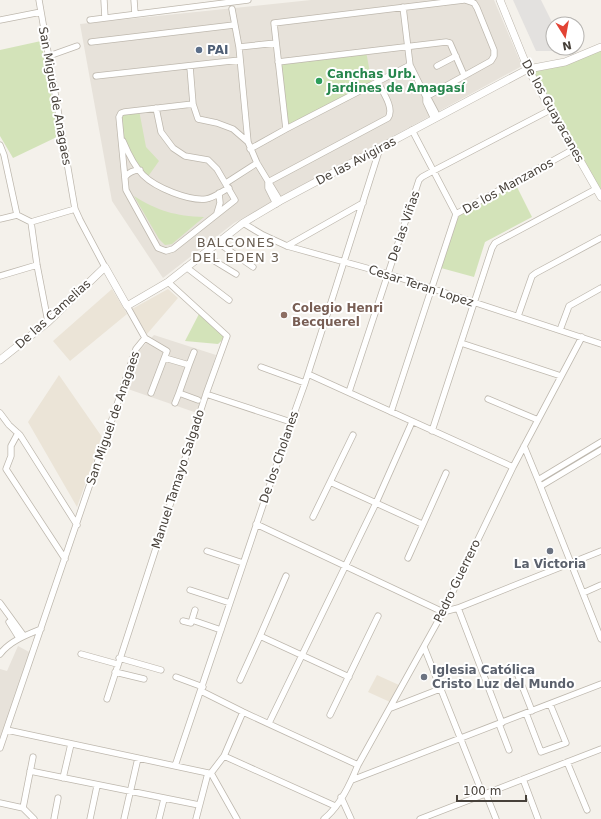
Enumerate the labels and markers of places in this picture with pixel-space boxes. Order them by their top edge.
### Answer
place label: PAI [207,43,228,57]
marker: PAI [194,45,204,55]
place label: Canchas Urb. Jardines de Amagasí [326,67,466,95]
marker: Canchas Urb. Jardines de Amagasí [314,76,324,86]
place label: Colegio Henri Becquerel [292,301,383,329]
marker: Colegio Henri Becquerel [279,310,289,320]
marker: La Victoria [545,546,555,556]
place label: La Victoria [514,557,586,571]
place label: Iglesia Católica Cristo Luz del Mundo [432,663,574,691]
marker: Iglesia Católica Cristo Luz del Mundo [419,672,429,682]

